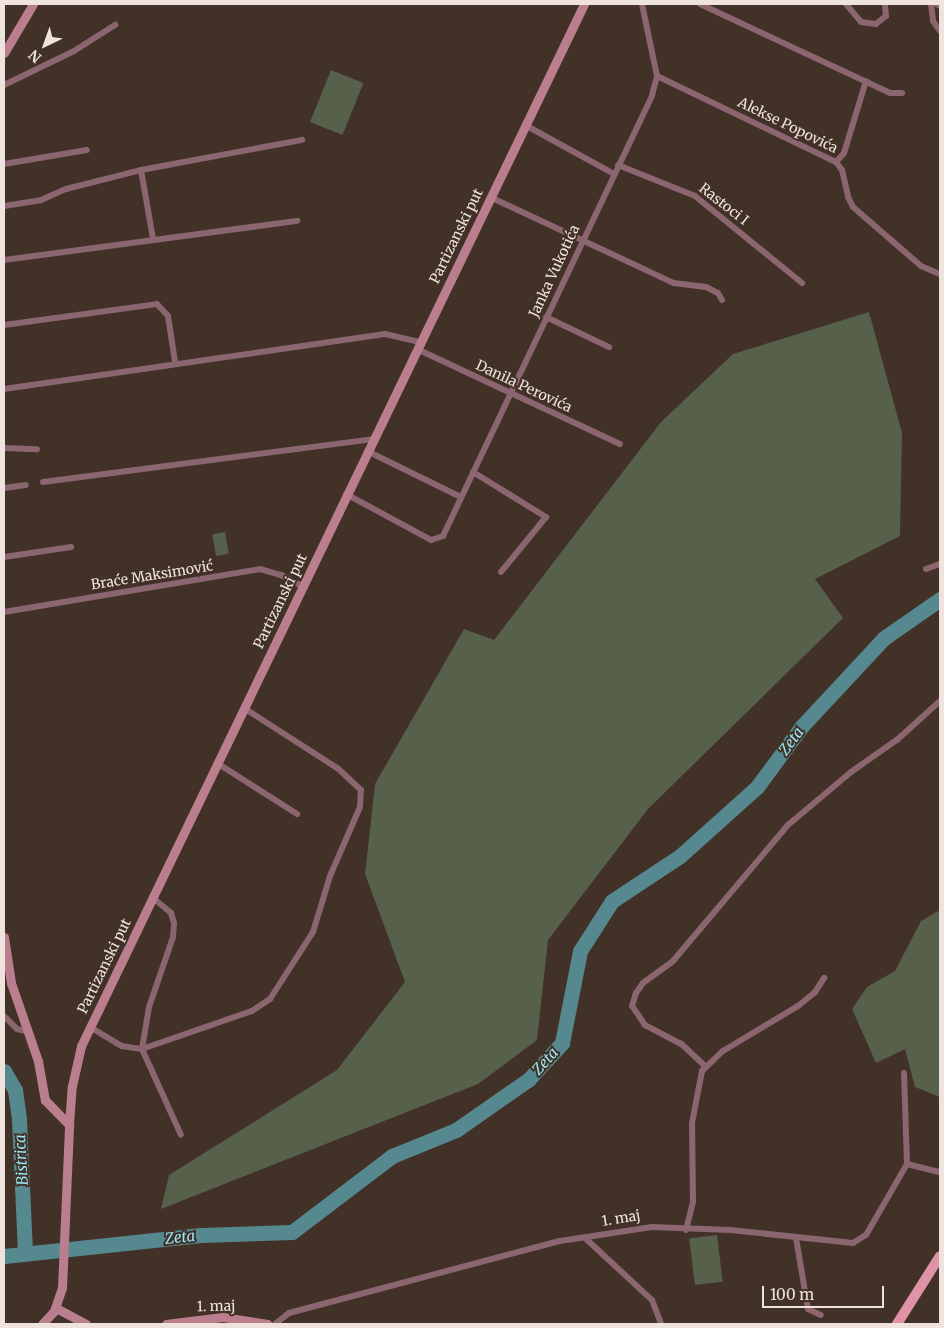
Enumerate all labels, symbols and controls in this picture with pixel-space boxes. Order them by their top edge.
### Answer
north arrow [20,20,70,70]
text: N [25,46,45,67]
street label: Alekse Popovića [735,94,841,156]
street label: Rastoci I [696,180,752,228]
street label: Partizanski put [426,186,486,286]
street label: Janka Vukotića [525,222,583,320]
street label: Danila Perovića [473,356,575,416]
street label: Partizanski put [250,551,310,651]
street label: Braće Maksimović [90,557,214,593]
water label: Zeta [775,724,807,758]
street label: Partizanski put [74,916,134,1016]
water label: Zeta [528,1044,562,1078]
water label: Bistrica [11,1134,31,1186]
street label: 1. maj [601,1207,641,1229]
water label: Zeta [164,1226,196,1248]
scale bar [764,1276,886,1308]
text: 100 m [770,1285,814,1304]
street label: 1. maj [196,1297,236,1315]

